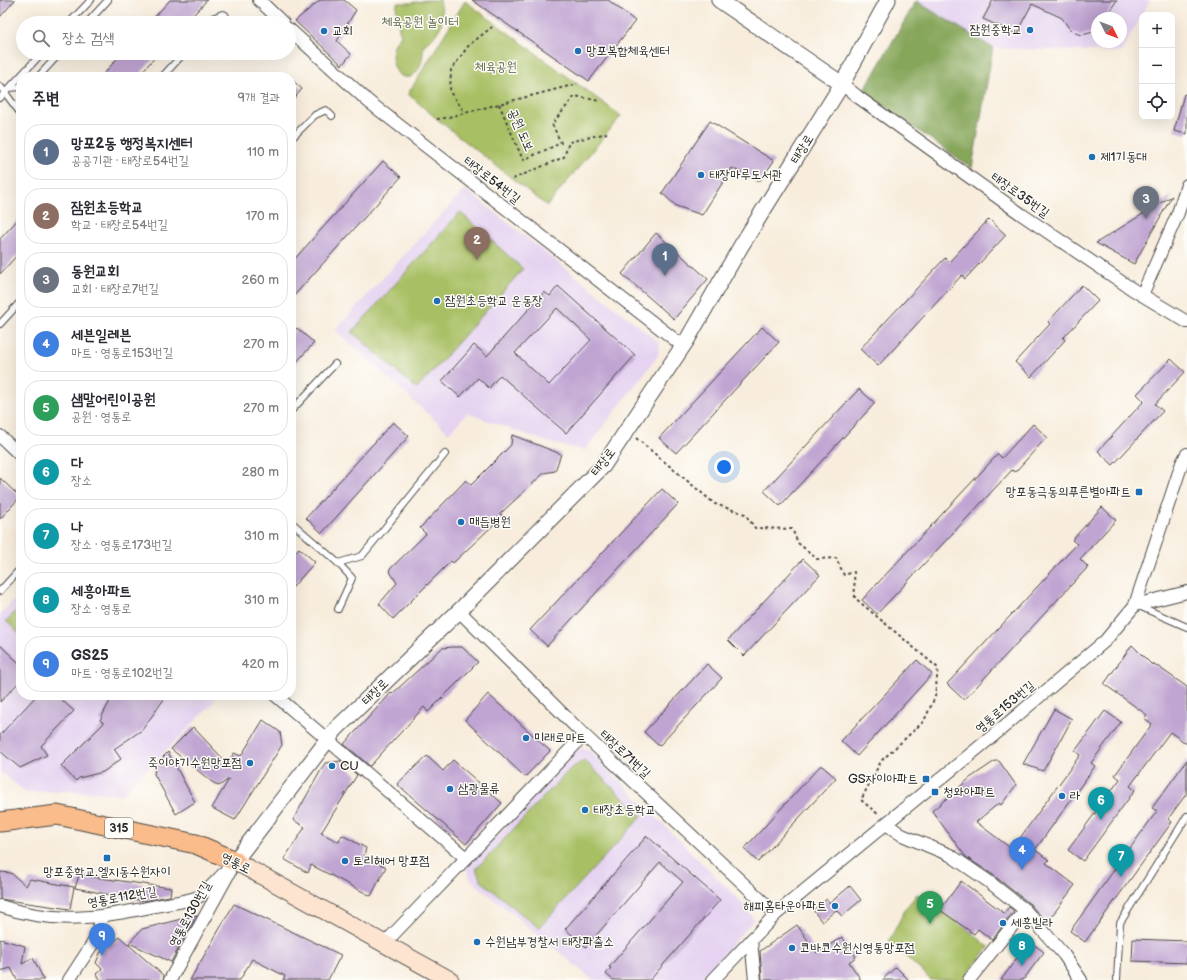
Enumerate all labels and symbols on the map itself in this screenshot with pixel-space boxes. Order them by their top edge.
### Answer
north arrow [1091,12,1127,48]
park label: 체육공원 놀이터 [382,14,458,30]
place label: 잠원중학교 [970,22,1022,38]
place label: 교회 [332,23,353,39]
marker: 잠원중학교 [1025,25,1035,35]
marker: 교회 [319,26,329,36]
place label: 망포복합체육센터 [586,43,670,59]
marker: 망포복합체육센터 [573,46,583,56]
park label: 체육공원 [475,59,517,75]
street label: 공원 도보 [504,106,538,154]
street label: 태장로 [787,131,817,167]
place label: 제1기동대 [1100,149,1147,165]
marker: 제1기동대 [1087,152,1097,162]
street label: 태장로54번길 [460,153,524,207]
place label: 태장마루도서관 [709,167,782,183]
street label: 태장로35번길 [988,169,1052,221]
marker: 태장마루도서관 [696,170,706,180]
pin: 3 [1133,186,1159,219]
pin: 2 [464,227,490,260]
pin: 1 [652,243,678,276]
place label: 잠원초등학교 운동장 [445,293,543,309]
marker: 잠원초등학교 운동장 [432,296,442,306]
street label: 태장로 [587,445,619,479]
your location [714,457,734,477]
place label: 망포동극동의푸른별아파트 [1005,484,1131,500]
marker: 망포동극동의푸른별아파트 [1134,487,1144,497]
place label: 매듭병원 [469,514,511,530]
marker: 매듭병원 [456,517,466,527]
street label: 태장로 [358,675,392,709]
street label: 영통로153번길 [972,677,1038,737]
street label: 태장로71번길 [596,726,654,782]
place label: 미래로마트 [534,730,586,746]
marker: 미래로마트 [521,733,531,743]
place label: 죽이야기수원망포점 [148,755,242,771]
marker: 죽이야기수원망포점 [245,758,255,768]
place label: CU [340,758,359,774]
marker: CU [327,761,337,771]
place label: GS자이아파트 [848,771,918,787]
marker: GS자이아파트 [921,774,931,784]
place label: 삼광물류 [458,781,500,797]
marker: 삼광물류 [445,784,455,794]
place label: 청와아파트 [943,784,995,800]
marker: 청와아파트 [930,787,940,797]
pin: 6 [1088,787,1114,820]
place label: 라 [1070,788,1081,804]
marker: 라 [1057,791,1067,801]
place label: 태장초등학교 [593,802,656,818]
marker: 태장초등학교 [580,805,590,815]
road number: 315 [105,818,133,838]
pin: 4 [1009,837,1035,870]
pin: 7 [1108,844,1134,877]
street label: 영통로 [218,849,254,877]
marker: 망포중학교.엘지동수원자이 [102,853,112,863]
place label: 토리헤어 망포점 [353,853,430,869]
marker: 토리헤어 망포점 [340,856,350,866]
place label: 망포중학교.엘지동수원자이 [43,864,171,880]
street label: 영통로130번길 [165,878,215,950]
street label: 영통로112번길 [86,883,158,911]
pin: 5 [917,891,943,924]
place label: 해피홈타운아파트 [743,898,827,914]
marker: 해피홈타운아파트 [830,901,840,911]
place label: 세흥빌라 [1011,915,1053,931]
marker: 세흥빌라 [998,918,1008,928]
pin: 9 [89,923,115,956]
pin: 8 [1009,933,1035,966]
place label: 수원남부경찰서 태장파출소 [485,934,614,950]
marker: 수원남부경찰서 태장파출소 [472,937,482,947]
place label: 코바코수원신영통망포점 [800,940,915,956]
marker: 코바코수원신영통망포점 [787,943,797,953]

